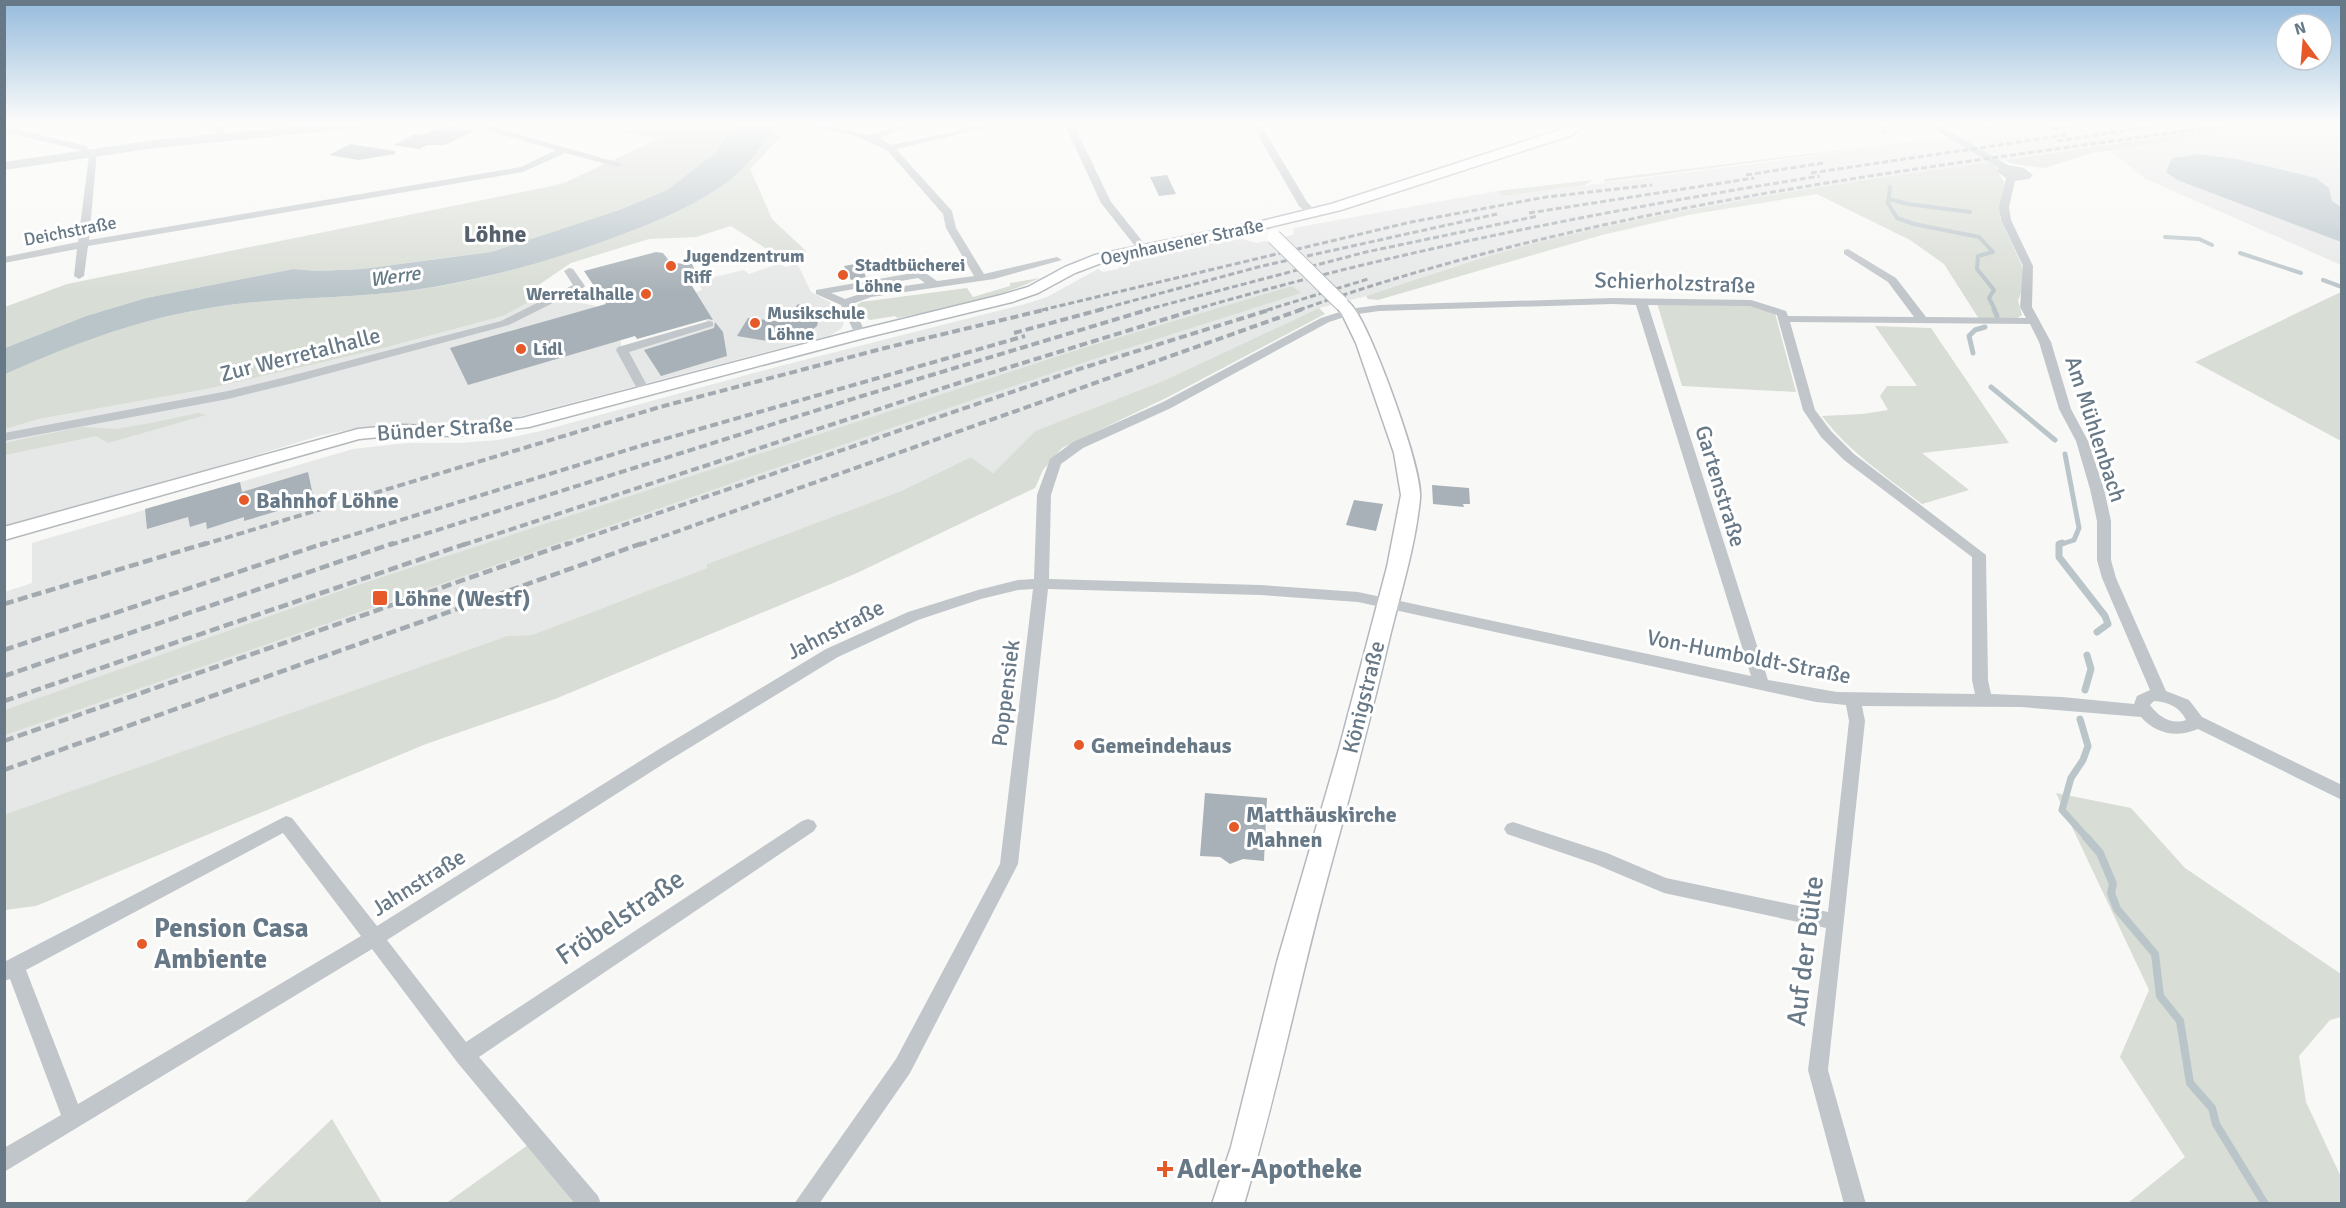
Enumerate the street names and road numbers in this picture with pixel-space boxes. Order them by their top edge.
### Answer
street label: Deichstraße [22,211,118,251]
street label: Oeynhausener Straße [1098,214,1266,270]
street label: Schierholzstraße [1594,266,1756,299]
street label: Zur Werretalhalle [217,322,383,387]
street label: Am Mühlenbach [2059,353,2132,506]
street label: Bünder Straße [376,410,514,447]
street label: Gartenstraße [1689,422,1752,550]
street label: Jahnstraße [782,593,888,665]
street label: Von-Humboldt-Straße [1645,623,1853,690]
street label: Poppensiek [986,638,1025,748]
street label: Königstraße [1336,638,1390,756]
street label: Jahnstraße [366,843,470,922]
street label: Fröbelstraße [550,862,691,972]
street label: Auf der Bülte [1780,874,1831,1028]

